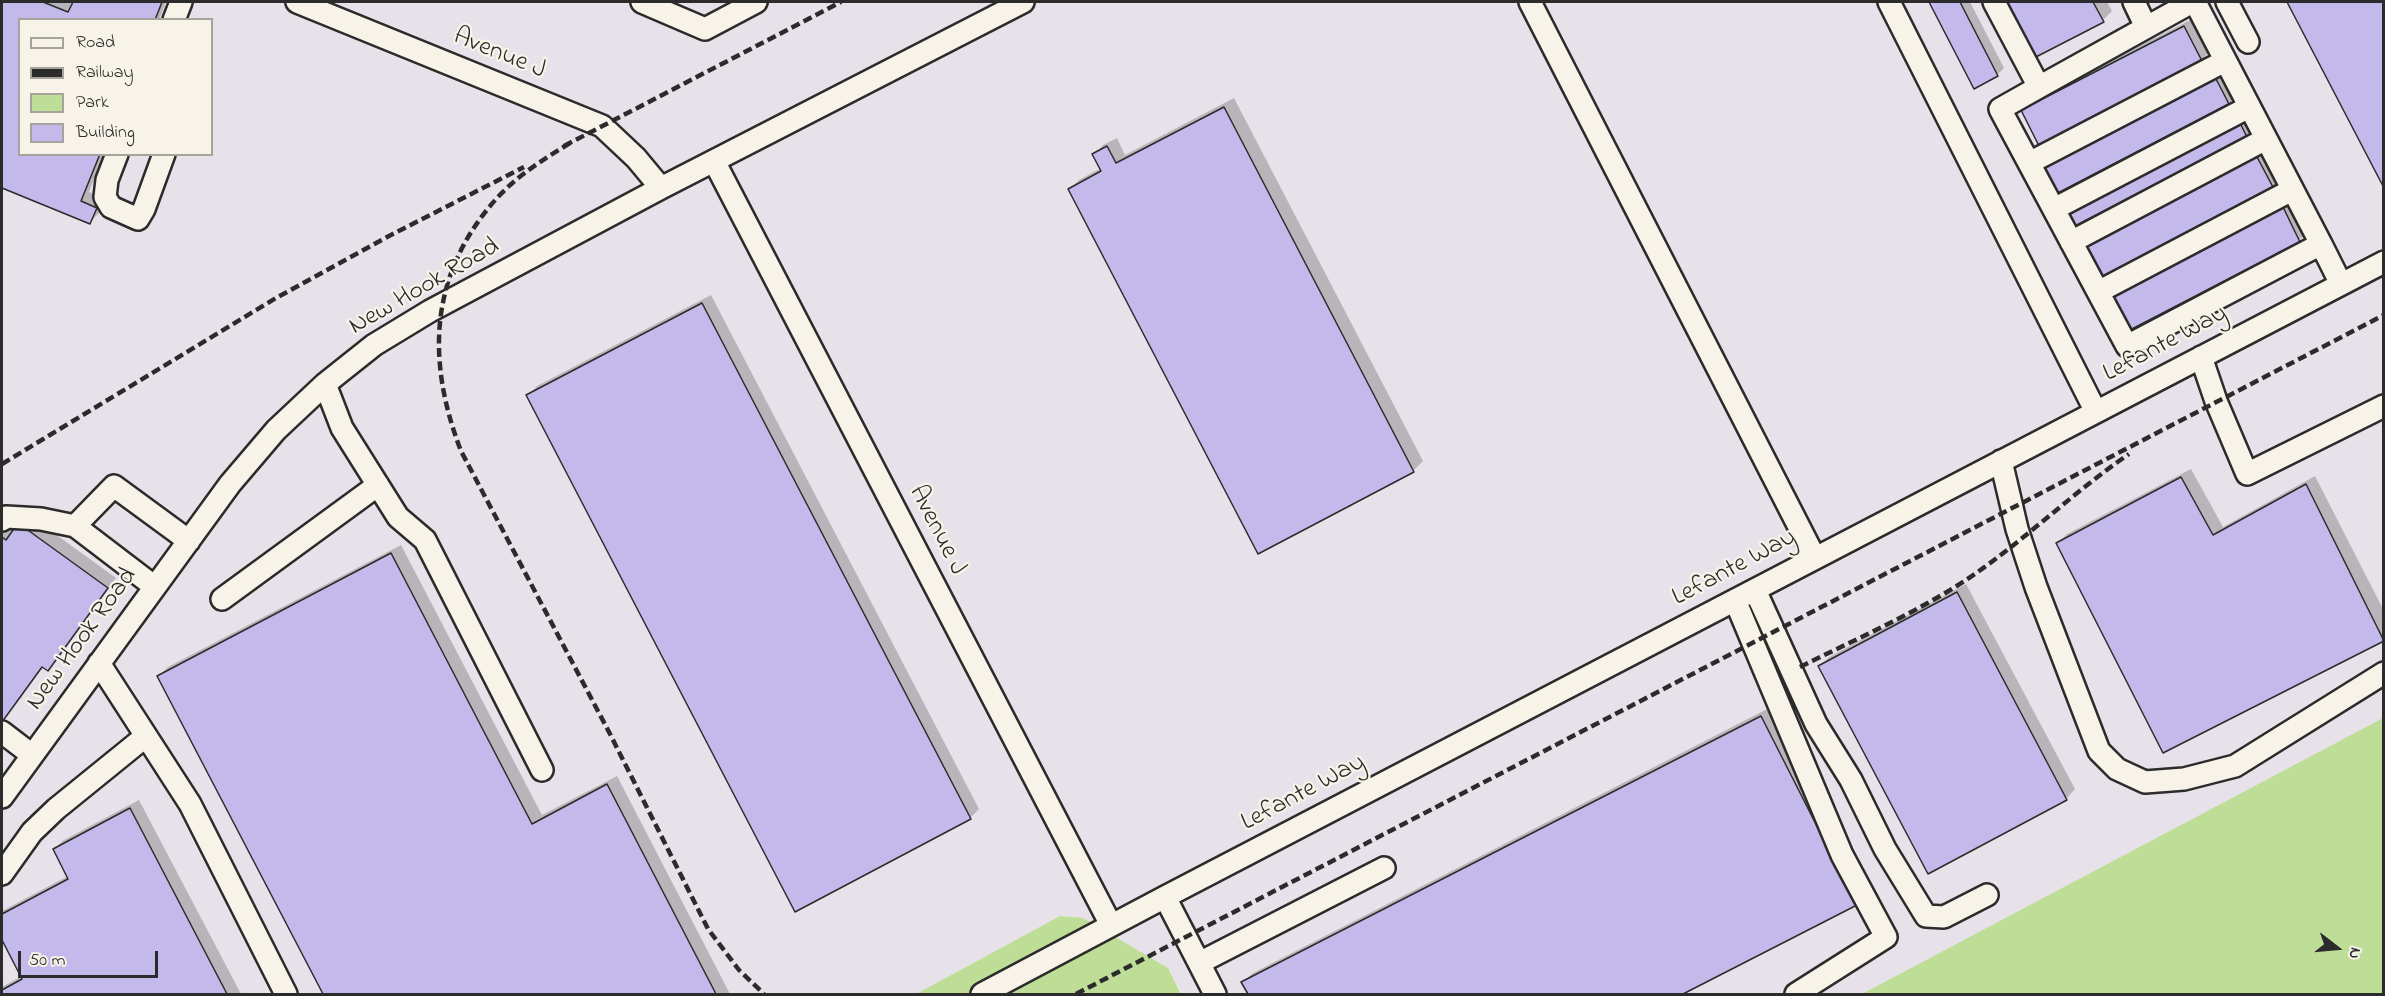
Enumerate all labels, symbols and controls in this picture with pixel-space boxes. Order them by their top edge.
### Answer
legend [18,18,213,156]
street label: Avenue J [448,22,550,88]
text: Road [76,30,115,56]
text: Railway [76,60,133,86]
text: Park [76,90,109,116]
text: Building [76,120,135,146]
street label: New Hook Road [344,232,506,344]
street label: Lefante Way [2099,299,2233,391]
street label: Avenue J [900,481,972,581]
street label: Lefante Way [1668,523,1802,615]
street label: New Hook Road [21,563,145,717]
street label: Lefante Way [1237,748,1371,840]
north arrow [2307,918,2367,978]
scale bar [21,939,160,977]
text: N [2341,944,2367,961]
text: 50 m [29,948,66,974]

